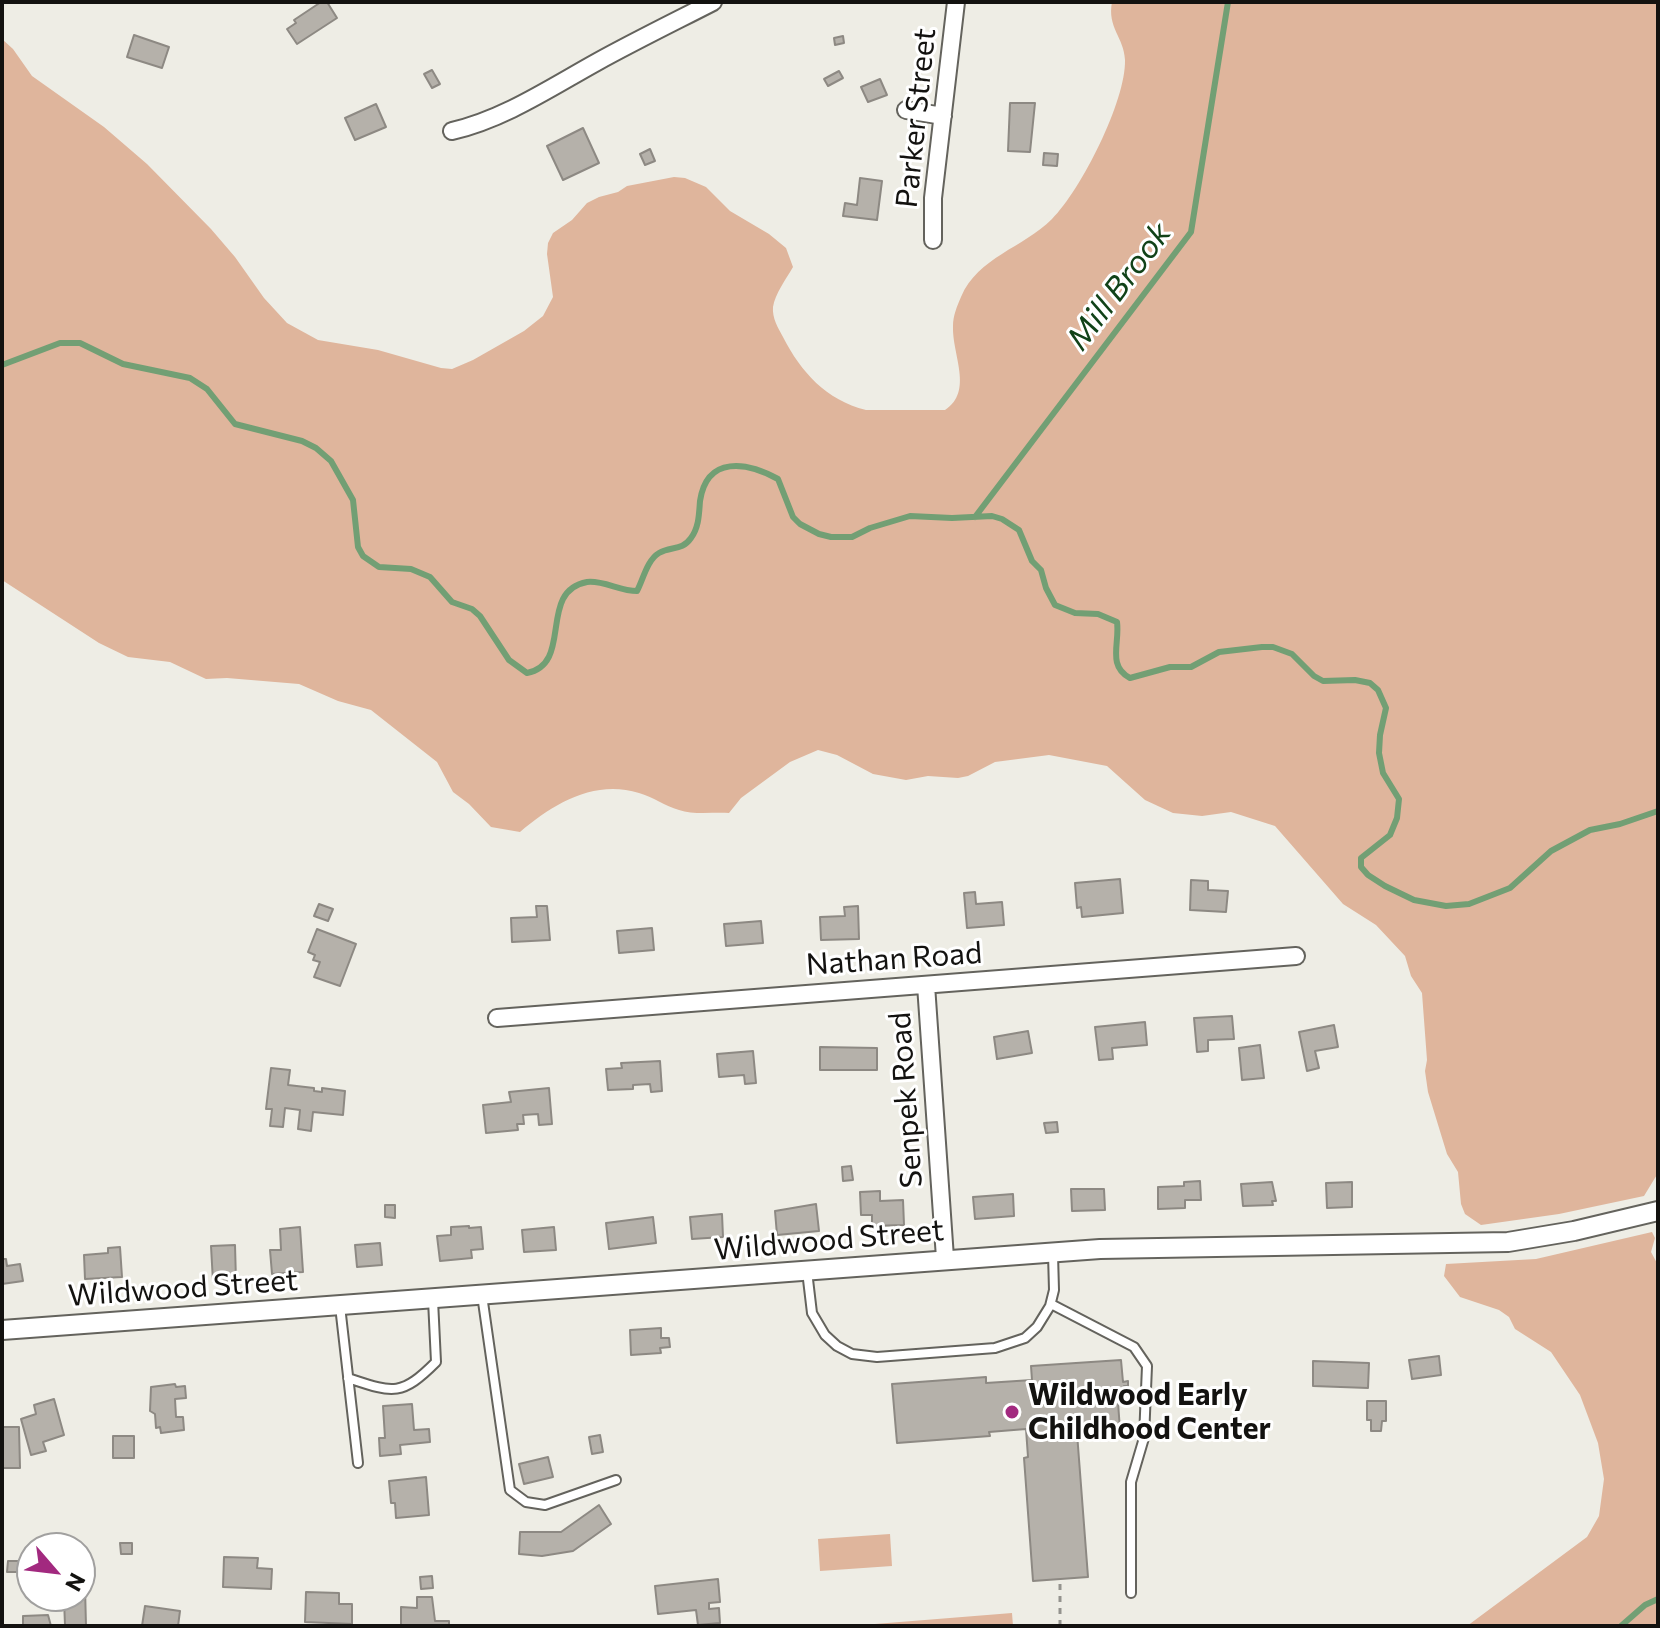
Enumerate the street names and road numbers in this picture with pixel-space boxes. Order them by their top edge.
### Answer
street label: Parker Street [889,26,943,210]
street label: Nathan Road [805,935,983,983]
street label: Senpek Road [882,1011,930,1189]
street label: Wildwood Street [713,1212,945,1268]
street label: Wildwood Street [67,1262,299,1314]

